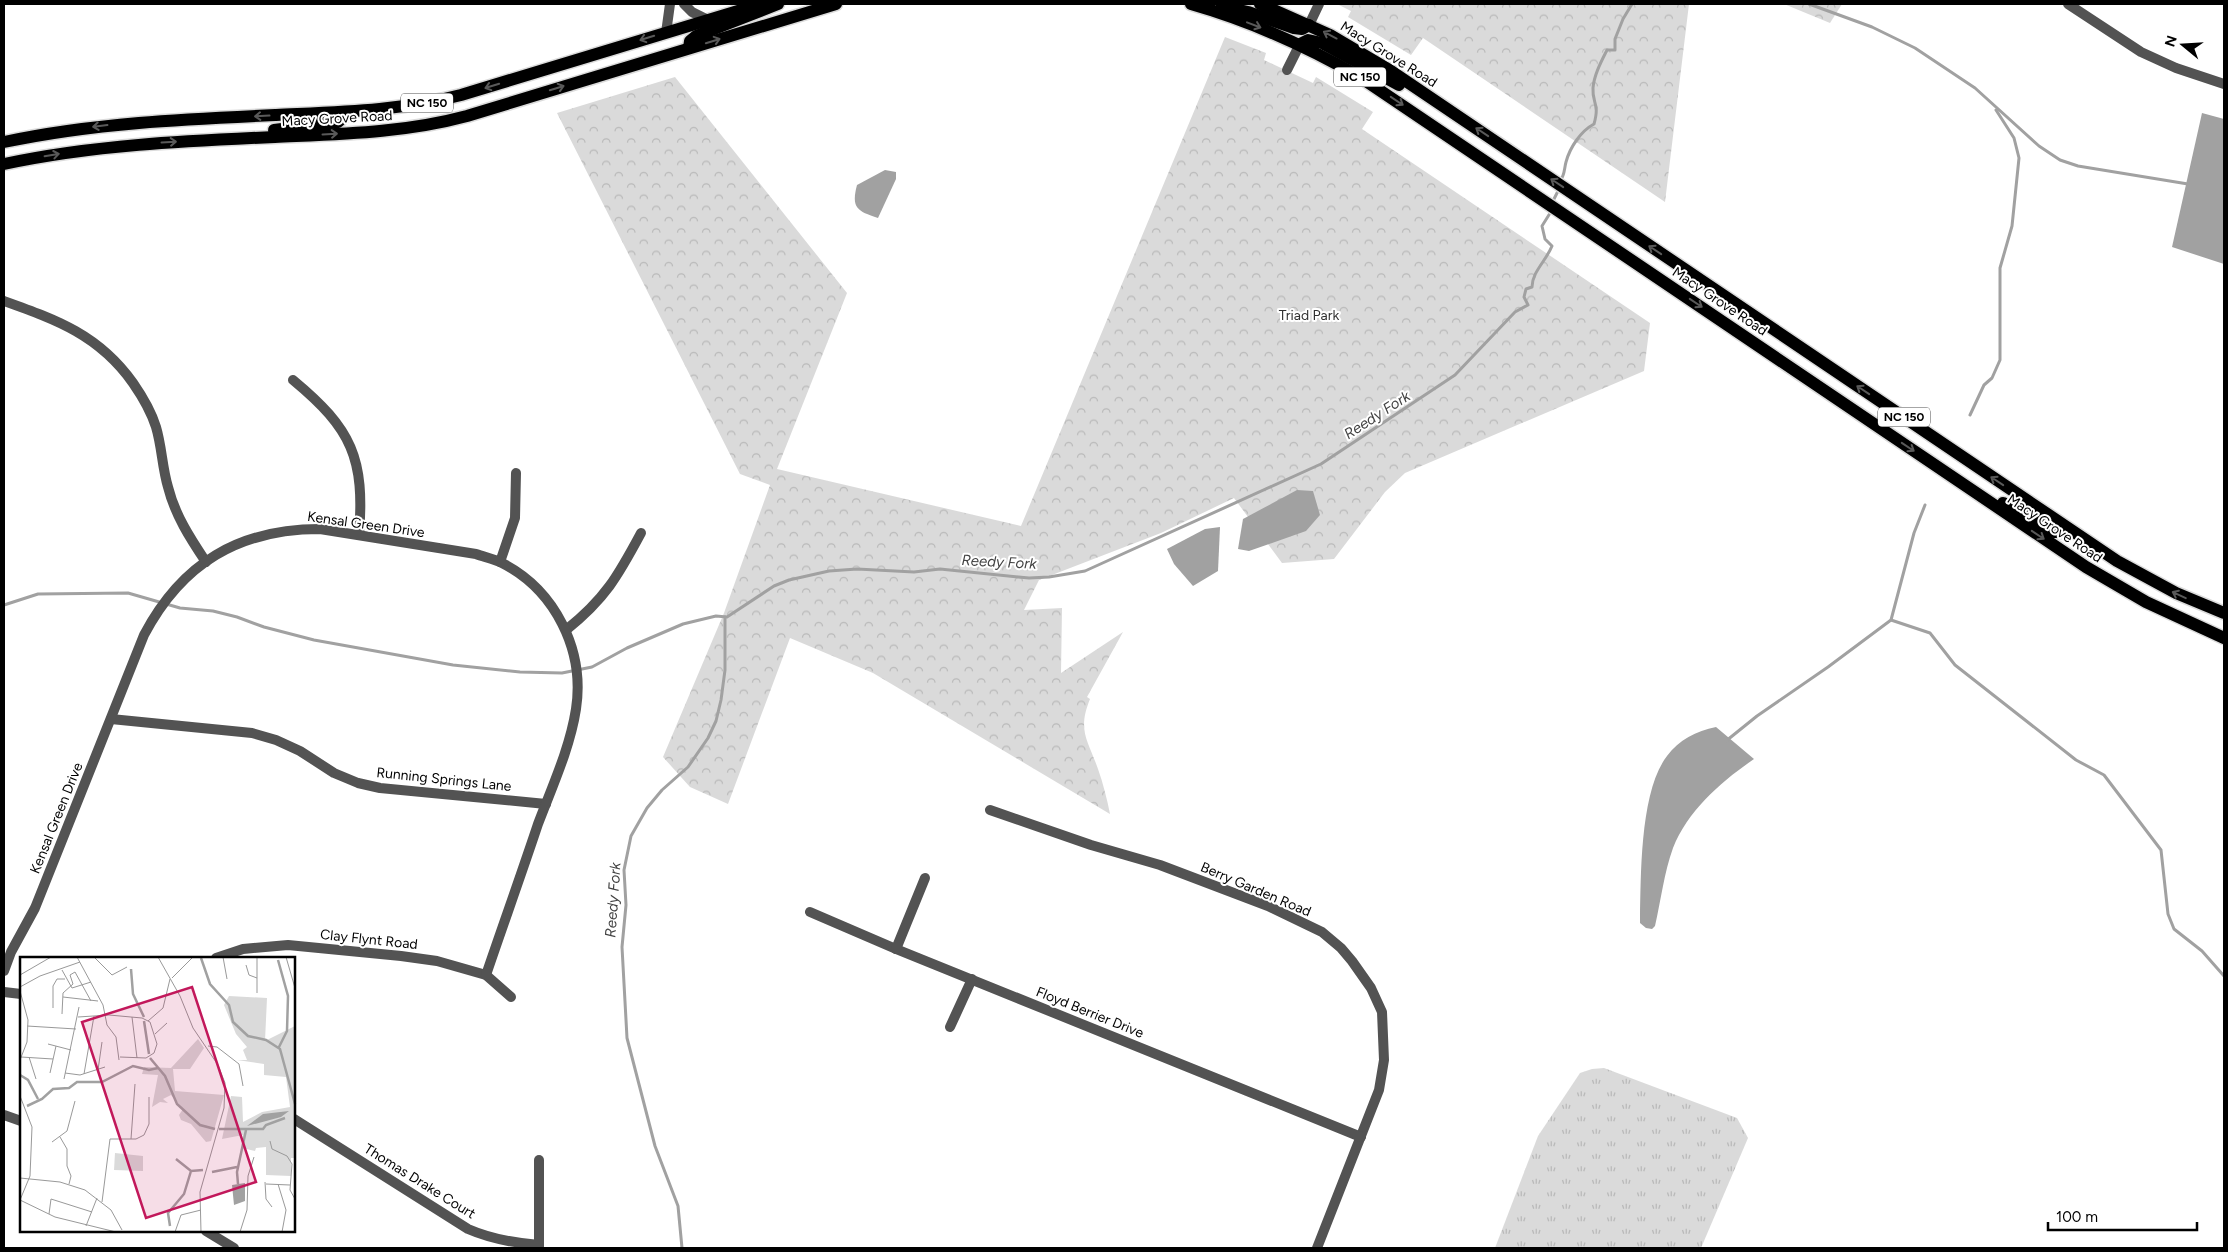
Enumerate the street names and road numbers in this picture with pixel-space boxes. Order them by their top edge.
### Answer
street label: Macy Grove Road [1337,18,1440,91]
road number: NC 150 [1334,68,1386,86]
road number: NC 150 [401,94,453,112]
street label: Macy Grove Road [281,107,393,130]
street label: Macy Grove Road [1669,263,1770,339]
road number: NC 150 [1878,408,1930,427]
street label: Macy Grove Road [2004,490,2105,566]
street label: Kensal Green Drive [306,508,426,541]
street label: Kensal Green Drive [26,760,87,876]
street label: Running Springs Lane [376,764,513,795]
street label: Berry Garden Road [1198,859,1314,920]
street label: Clay Flynt Road [319,926,419,953]
street label: Floyd Berrier Drive [1033,983,1146,1042]
street label: Thomas Drake Court [361,1140,479,1223]

